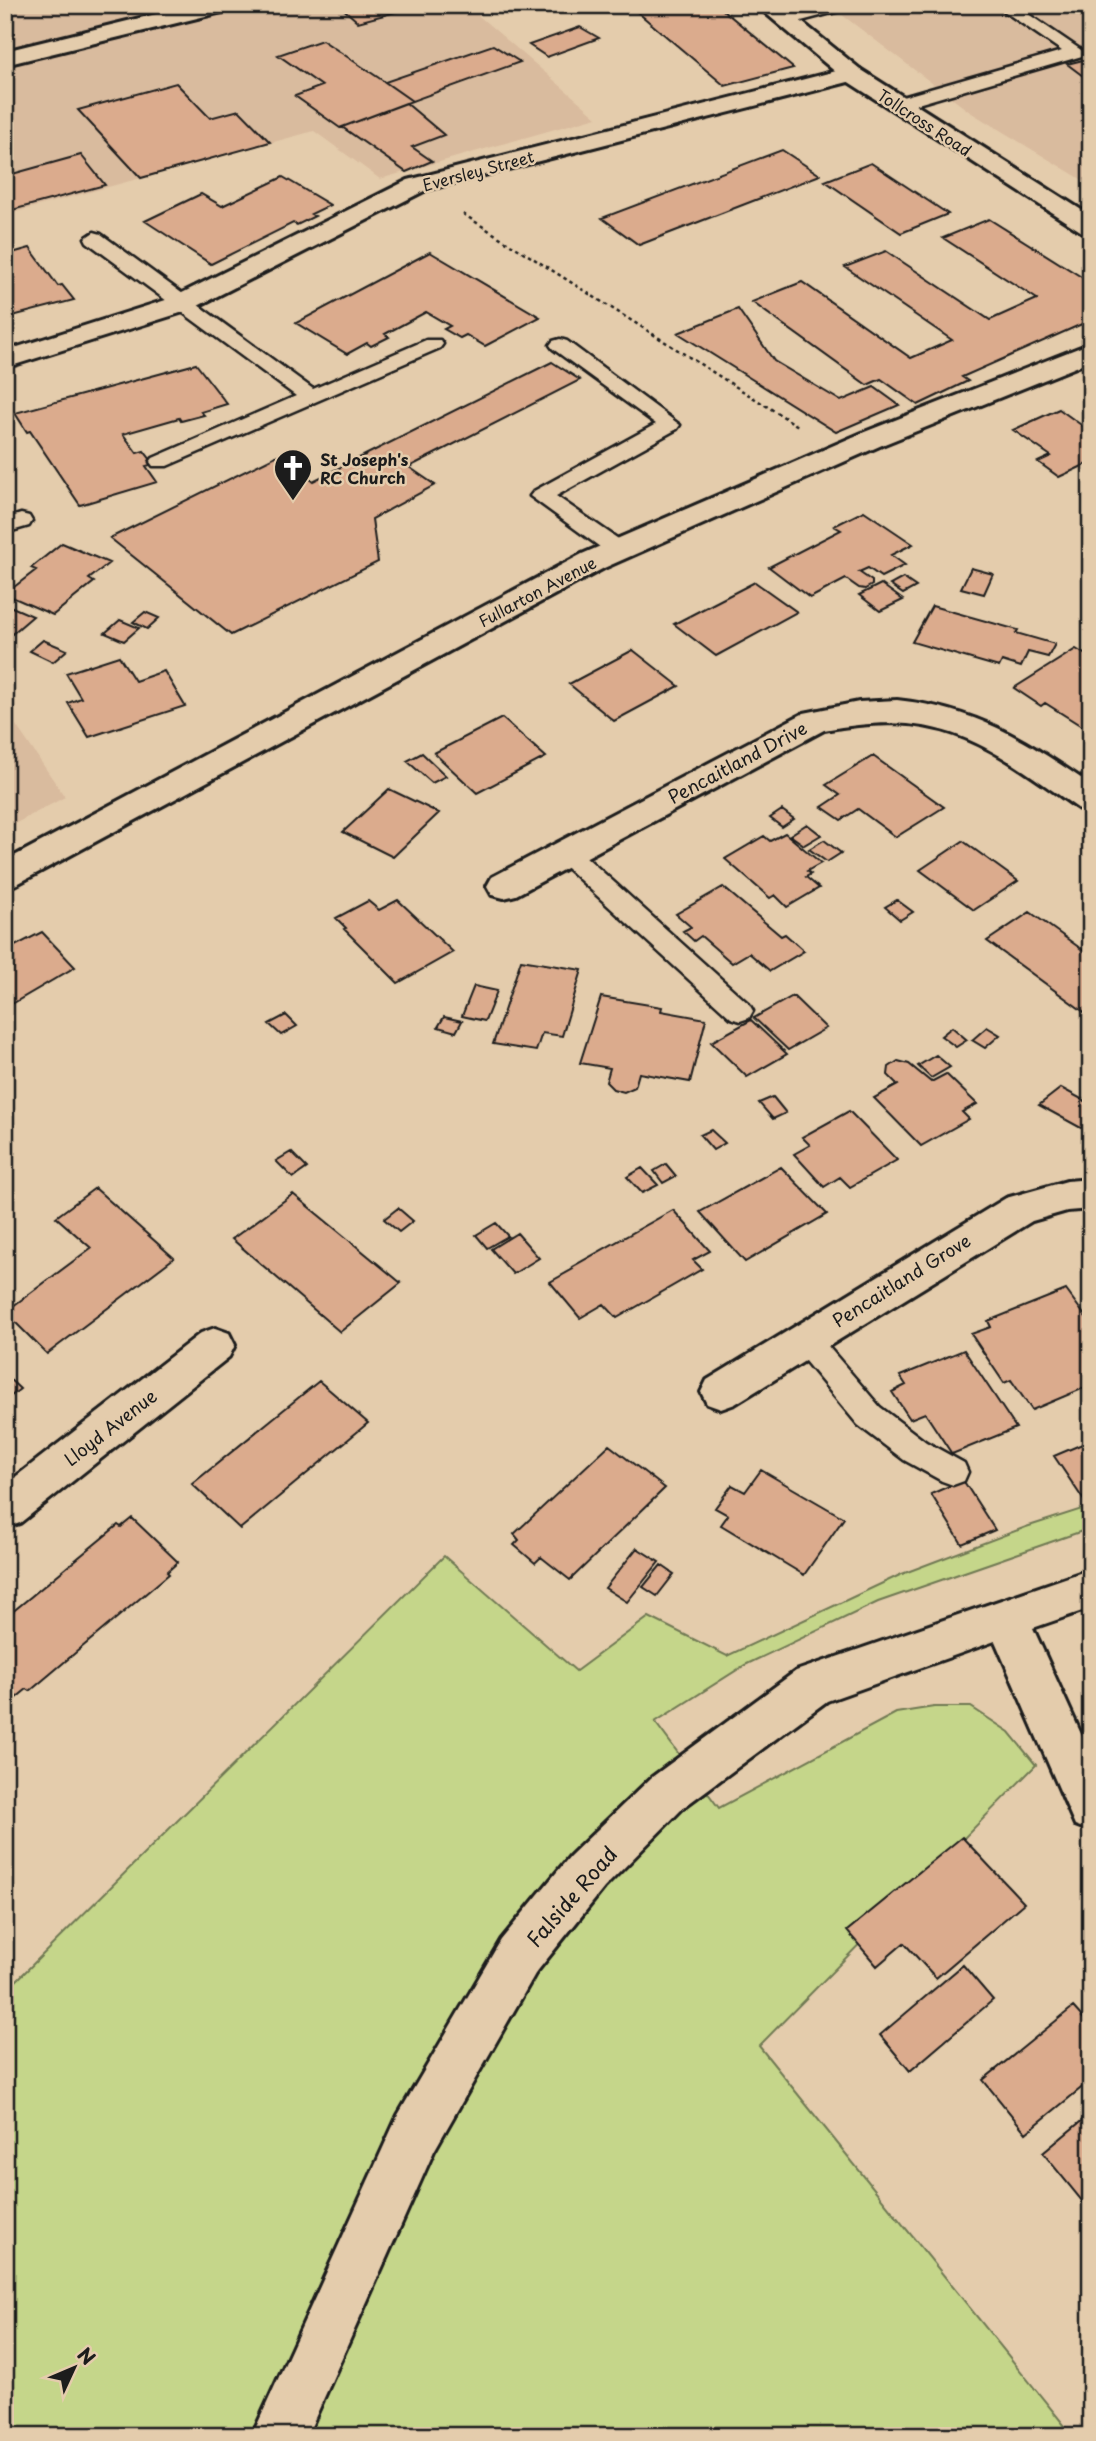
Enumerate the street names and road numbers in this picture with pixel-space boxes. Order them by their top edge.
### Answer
street label: Tollcross Road [873,83,977,161]
street label: Eversley Street [420,143,537,196]
street label: Fullarton Avenue [474,550,600,632]
street label: Pencaitland Drive [663,714,811,810]
street label: Pencaitland Grove [827,1227,975,1333]
street label: Lloyd Avenue [58,1382,162,1472]
street label: Falside Road [518,1838,624,1954]

